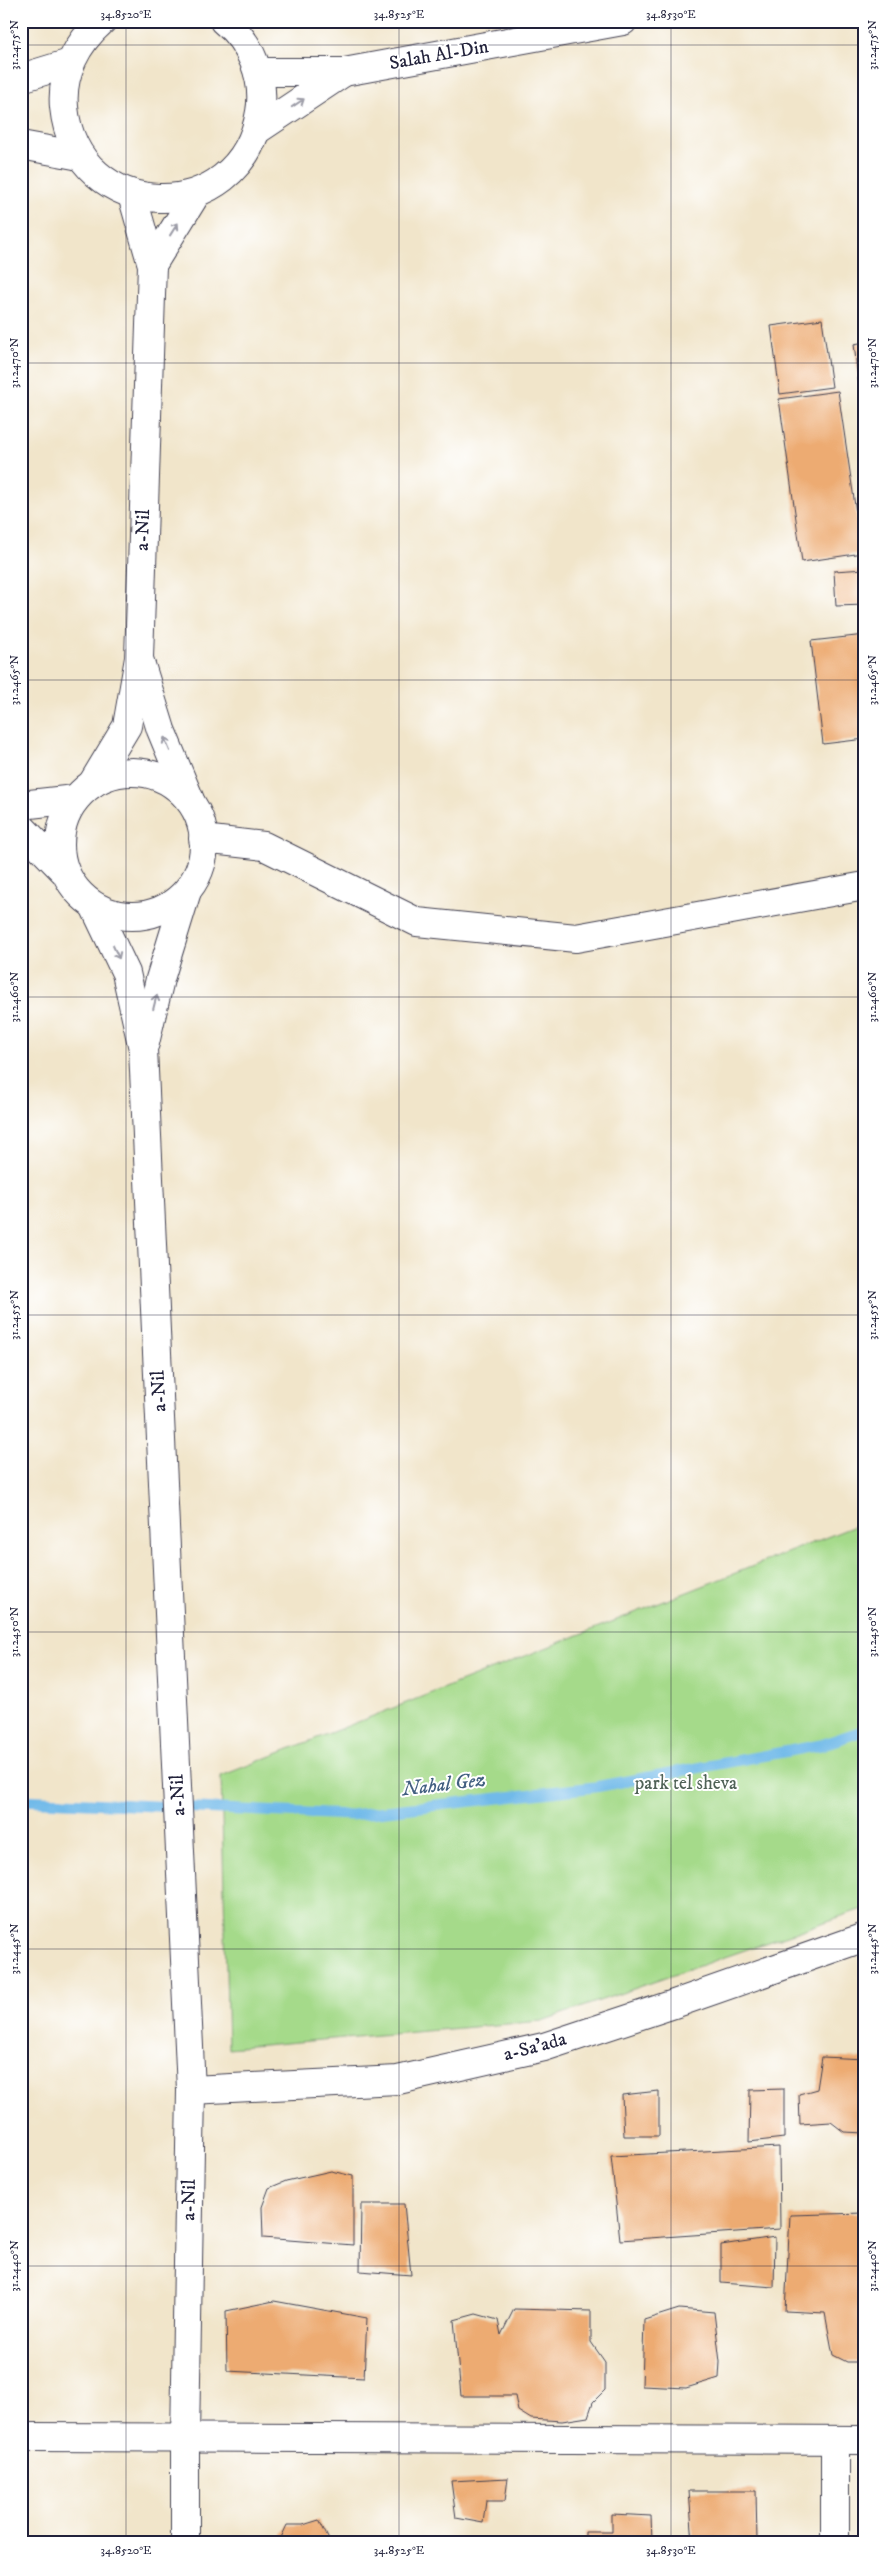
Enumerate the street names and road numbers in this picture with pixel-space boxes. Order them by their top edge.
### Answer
street label: Salah Al-Din [388,35,490,75]
street label: a-Nil [131,509,155,551]
street label: a-Nil [146,1369,172,1412]
street label: a-Nil [165,1773,191,1816]
street label: a-Sa'ada [501,2028,569,2066]
street label: a-Nil [177,2179,201,2221]

